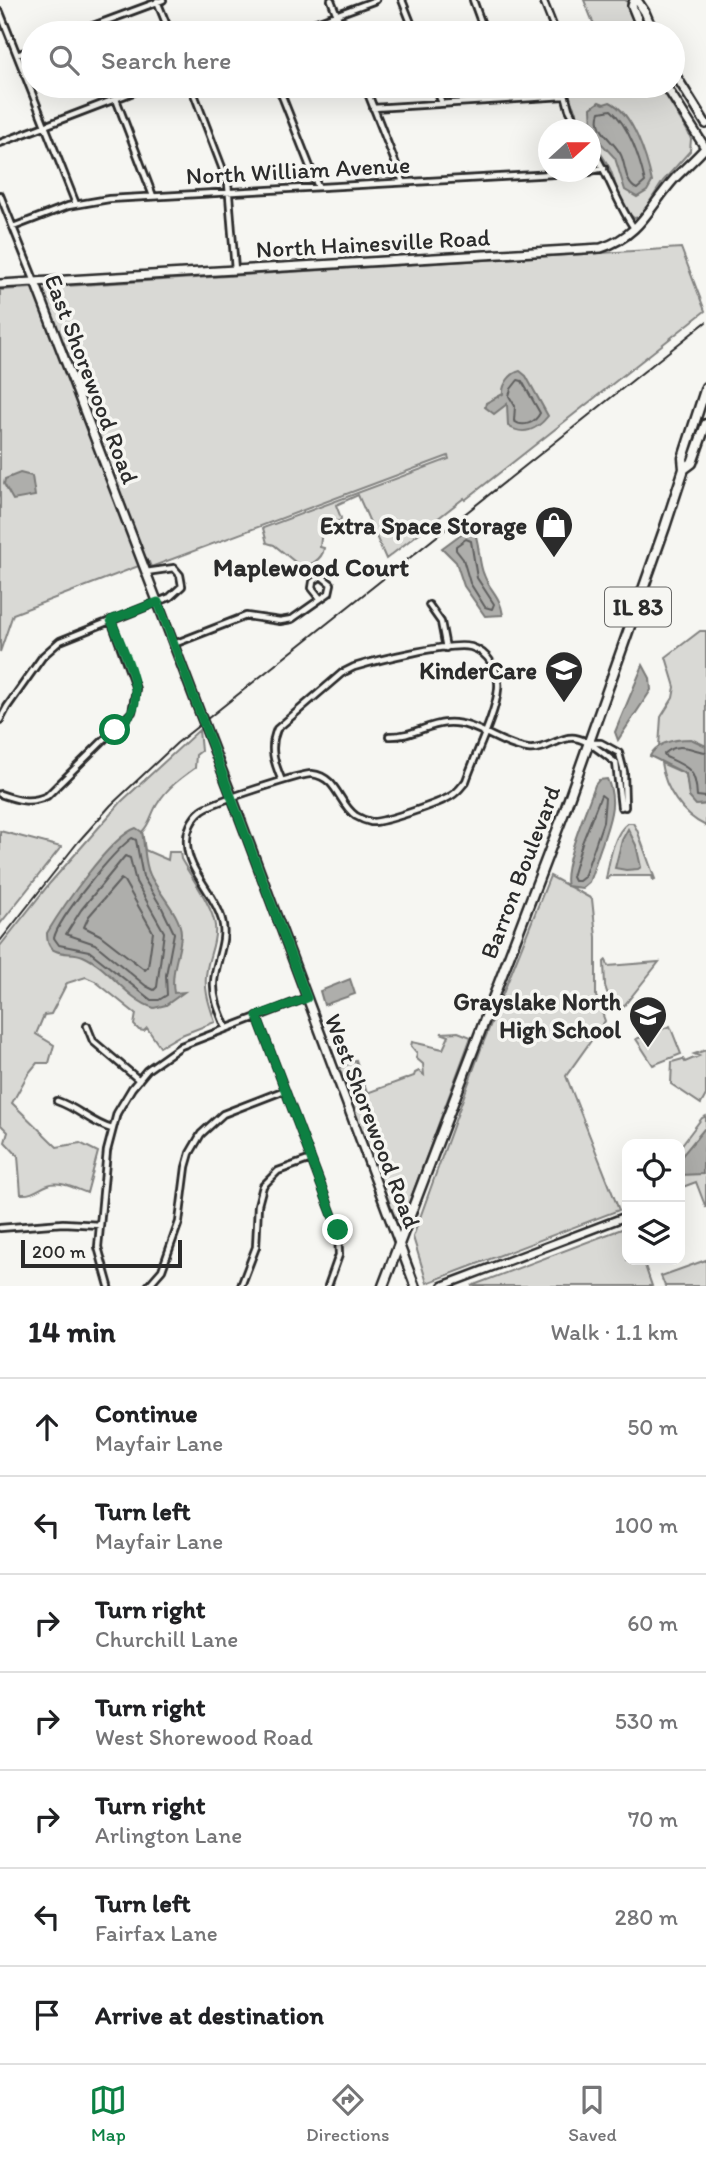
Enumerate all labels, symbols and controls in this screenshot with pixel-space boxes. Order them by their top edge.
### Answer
search box [21,21,685,98]
icon: search [45,41,83,79]
text: Search here [101,44,231,76]
north arrow [538,119,601,182]
street label: North William Avenue [185,150,411,190]
street label: North Hainesville Road [255,222,491,264]
street label: East Shorewood Road [39,270,145,488]
shop icon: Extra Space Storage [533,504,575,559]
place label: Extra Space Storage [320,511,527,541]
district label: Maplewood Court [213,551,409,583]
road number: IL 83 [605,587,671,626]
school or university icon: KinderCare [543,649,585,704]
place label: KinderCare [419,656,537,685]
route start [99,714,130,745]
street label: Barron Boulevard [474,781,566,963]
place label: Grayslake North High School [453,987,622,1045]
school or university icon: Grayslake North High School [627,994,669,1049]
street label: West Shorewood Road [319,1010,427,1232]
map controls [622,1139,685,1265]
button: locate [622,1139,685,1202]
button: layers [622,1202,685,1265]
route end [322,1214,353,1245]
scale bar [21,1237,182,1269]
text: 200 m [32,1240,86,1263]
text: 14 min [28,1313,116,1350]
text: Walk · 1.1 km [550,1318,678,1346]
text: Continue [95,1397,198,1429]
icon: ahead [28,1408,66,1446]
text: 50 m [627,1413,678,1441]
text: Mayfair Lane [95,1429,223,1457]
text: Turn left [95,1495,191,1527]
icon: left [28,1506,66,1544]
text: 100 m [614,1511,678,1539]
text: Mayfair Lane [95,1527,223,1555]
text: Turn right [95,1593,206,1625]
icon: right [28,1604,66,1642]
text: 60 m [627,1609,678,1637]
text: Churchill Lane [95,1625,238,1653]
text: Turn right [95,1691,206,1723]
icon: right [28,1702,66,1740]
text: 530 m [615,1707,678,1735]
text: West Shorewood Road [95,1723,313,1751]
text: Turn right [95,1789,206,1821]
icon: right [28,1800,66,1838]
text: 70 m [628,1805,678,1833]
text: Arlington Lane [95,1821,242,1849]
text: Turn left [95,1887,191,1919]
icon: left [28,1898,66,1936]
text: 280 m [615,1903,678,1931]
text: Fairfax Lane [95,1919,218,1947]
icon: arrive [28,1996,66,2034]
text: Arrive at destination [95,1999,324,2031]
tab: Map [89,2081,127,2146]
tab: Directions [306,2081,390,2146]
tab: Saved [568,2081,617,2146]

